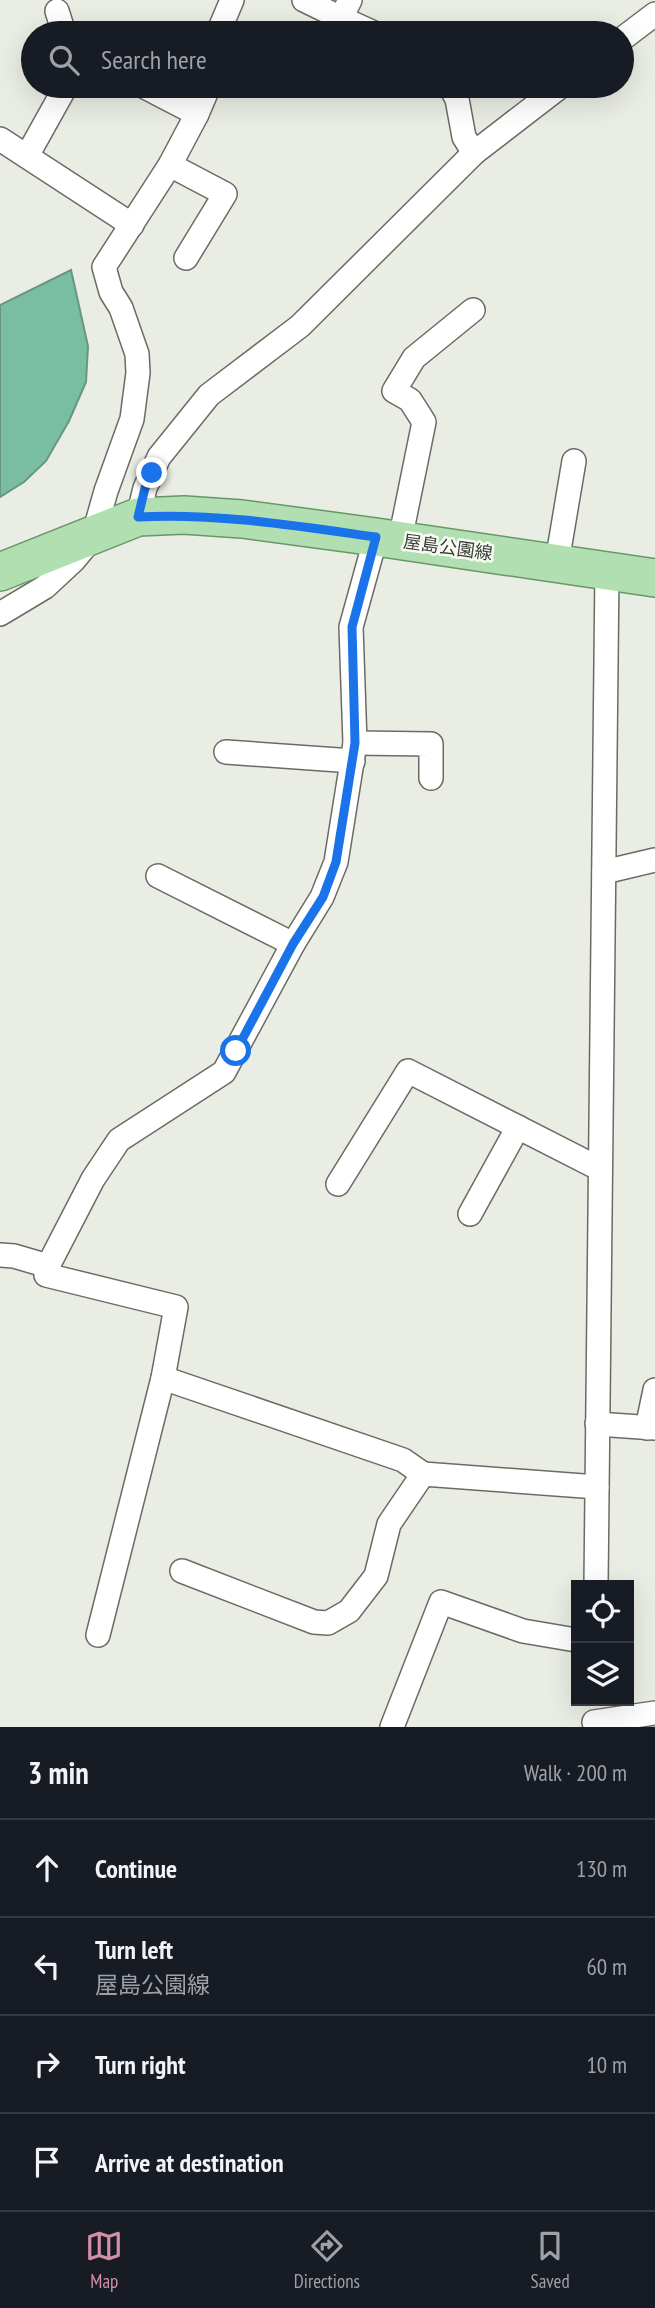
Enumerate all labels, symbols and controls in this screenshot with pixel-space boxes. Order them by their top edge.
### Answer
search box [21,21,634,98]
icon: search [45,41,83,79]
text: Search here [101,43,207,76]
route end [136,457,167,488]
street label: 屋島公園線 [402,529,494,565]
route start [220,1035,251,1066]
map controls [571,1580,634,1706]
button: locate [571,1580,634,1643]
button: layers [571,1643,634,1706]
text: 3 min [28,1753,89,1792]
text: Walk · 200 m [524,1758,627,1787]
icon: ahead [28,1849,66,1887]
text: Continue [95,1852,177,1885]
text: 130 m [576,1854,627,1883]
text: Turn left [95,1933,173,1966]
icon: left [28,1947,66,1985]
text: 60 m [586,1952,627,1981]
text: 屋島公園線 [95,1970,210,1999]
icon: right [28,2045,66,2083]
text: Turn right [95,2048,186,2081]
text: 10 m [586,2050,627,2079]
icon: arrive [28,2143,66,2181]
text: Arrive at destination [95,2146,284,2179]
tab: Map [85,2227,123,2293]
tab: Directions [294,2227,360,2293]
tab: Saved [531,2227,570,2293]

